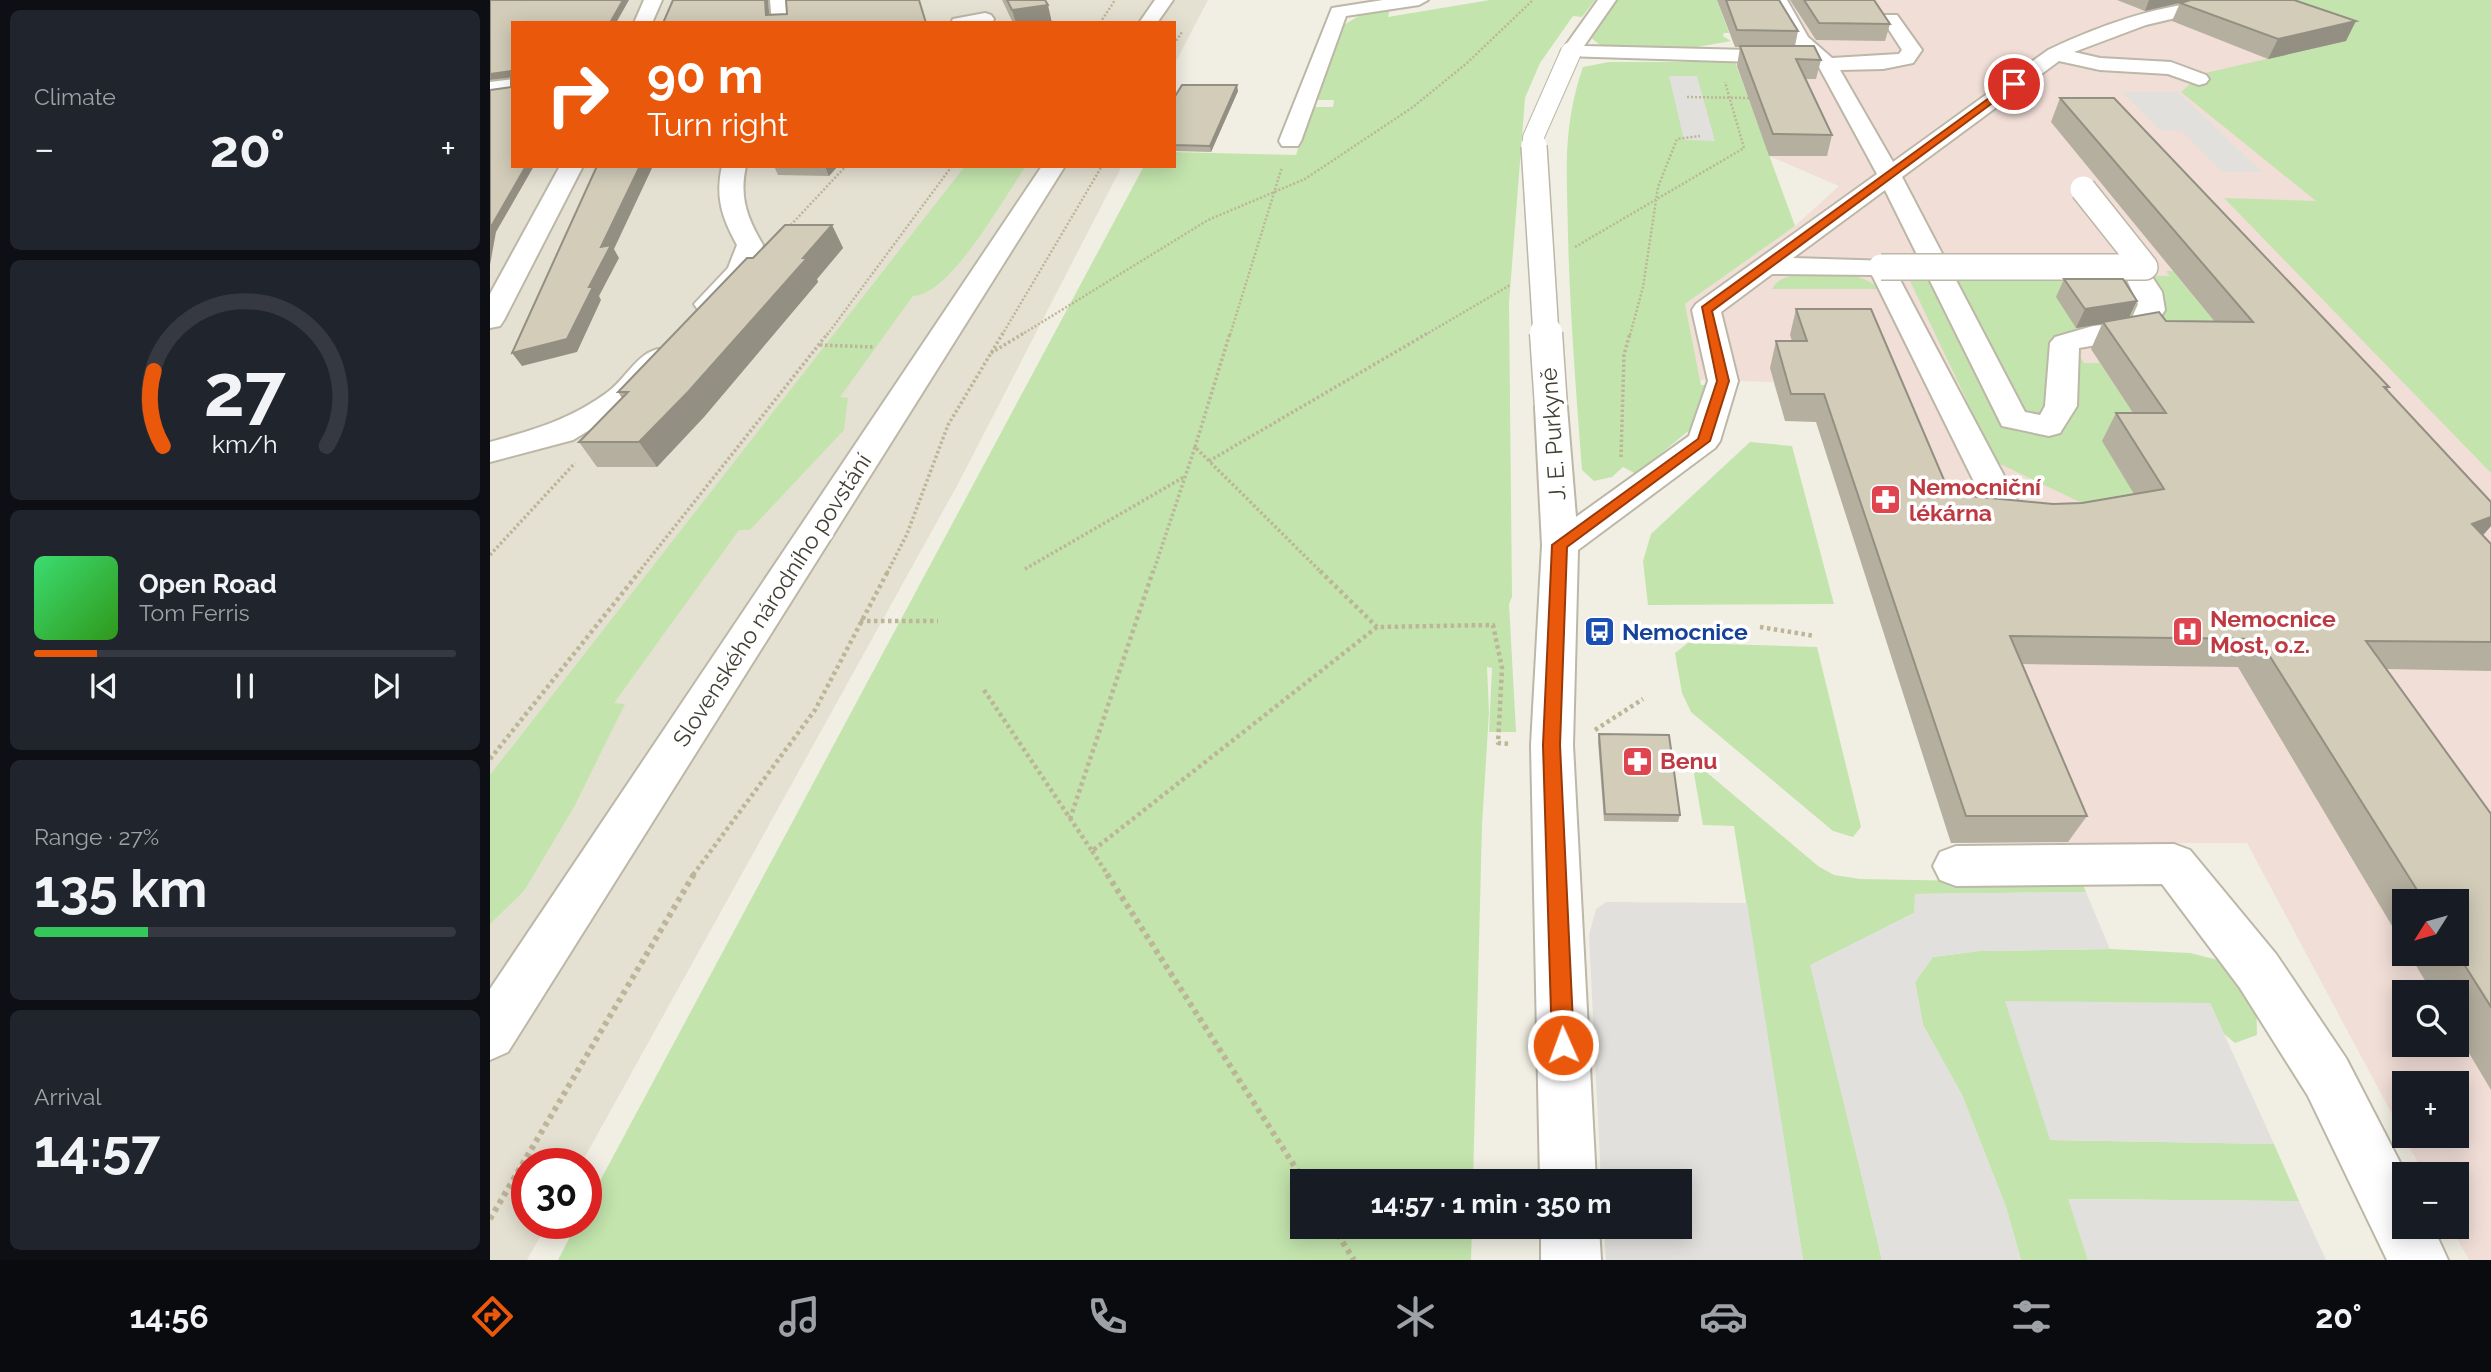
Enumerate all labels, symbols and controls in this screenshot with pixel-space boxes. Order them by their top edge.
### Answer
text: 90 m [647,47,763,104]
icon: right [532,49,623,140]
pin [1984,54,2044,114]
icon: arrive [1995,65,2033,103]
text: Climate [34,83,116,110]
text: Turn right [647,106,788,143]
text: 20° [210,118,285,179]
text: − [34,126,54,171]
text: + [440,126,456,171]
text: 27 [204,348,286,433]
street label: J. E. Purkyně [1534,367,1571,501]
text: km/h [212,429,278,459]
street label: Slovenského národního povstání [667,447,877,751]
place label: Nemocniční lékárna [1909,473,2042,526]
pharmacy icon: Nemocniční lékárna [1869,483,1903,517]
text: Open Road [139,569,277,599]
text: Tom Ferris [139,599,250,626]
place label: Nemocnice Most, o.z. [2210,605,2336,658]
bus stop icon: Nemocnice [1582,615,1616,649]
hospital icon: Nemocnice Most, o.z. [2170,615,2204,649]
place label: Nemocnice [1622,618,1748,645]
icon: previous [85,667,123,705]
icon: pause [226,667,264,705]
icon: next [367,667,405,705]
pharmacy icon: Benu [1620,744,1654,778]
place label: Benu [1660,747,1718,774]
text: Range · 27% [34,823,159,850]
text: 135 km [34,858,207,919]
north arrow [2392,889,2469,966]
map controls [2392,889,2469,1239]
button: search [2392,980,2469,1057]
position arrow [1526,1008,1600,1082]
button: + [2392,1071,2469,1148]
text: Arrival [34,1083,101,1110]
text: 14:57 [34,1118,160,1179]
speed limit sign: 30 [511,1148,602,1239]
button: − [2392,1162,2469,1239]
text: 14:57 · 1 min · 350 m [1371,1189,1611,1219]
icon: directions [468,1292,517,1341]
icon: music [775,1292,824,1341]
icon: phone [1083,1292,1132,1341]
icon: climate [1391,1292,1440,1341]
icon: car [1699,1292,1748,1341]
icon: filters [2007,1292,2056,1341]
text: 14:56 [129,1298,209,1335]
text: 20° [2315,1298,2362,1335]

